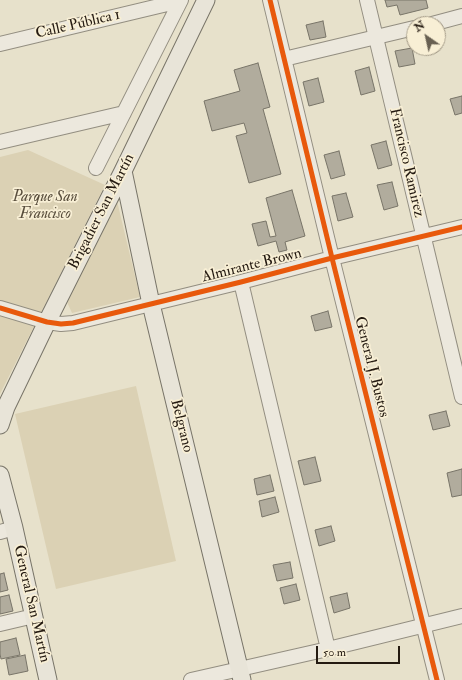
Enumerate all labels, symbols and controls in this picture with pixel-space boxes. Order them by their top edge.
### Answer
street label: Calle Pública 1 [34,7,122,43]
north arrow [406,16,446,56]
text: N [412,18,427,35]
street label: Francisco Ramirez [385,107,427,219]
street label: Brigadier San Martín [65,151,139,273]
park label: Parque San Francisco [12,189,78,224]
street label: Almirante Brown [200,245,304,287]
street label: General J. Bustos [350,315,392,419]
street label: Belgrano [166,398,196,454]
street label: General San Martín [9,544,53,664]
scale bar [318,638,402,664]
text: 50 m [323,645,346,660]

